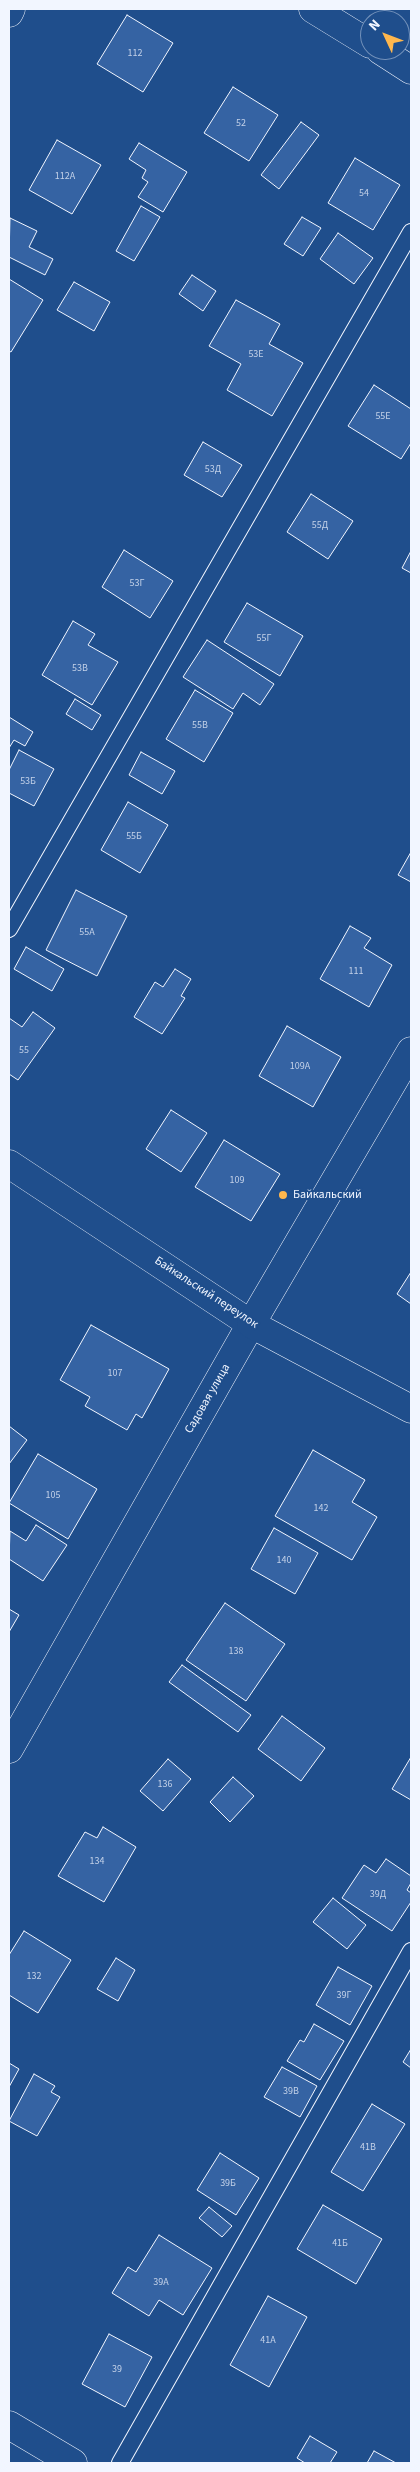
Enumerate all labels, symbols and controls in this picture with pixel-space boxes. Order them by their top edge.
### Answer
north arrow [360,10,410,60]
text: N [364,15,385,36]
house number: 112 [128,48,142,60]
house number: 52 [236,118,246,130]
house number: 112А [55,171,75,183]
house number: 54 [359,188,369,200]
house number: 53Е [248,349,264,361]
house number: 55Е [375,411,391,423]
house number: 53Д [205,464,221,476]
house number: 55Д [312,520,328,532]
house number: 53Г [130,578,144,590]
house number: 55Г [257,633,271,645]
house number: 53В [72,663,88,675]
house number: 55В [192,720,208,732]
house number: 53Б [20,776,36,788]
house number: 55Б [126,831,142,843]
house number: 55А [79,927,95,939]
house number: 111 [349,966,363,978]
house number: 55 [19,1045,29,1057]
house number: 109А [290,1061,310,1073]
house number: 109 [230,1175,244,1187]
place label: Байкальский [293,1188,362,1202]
marker: Байкальский [277,1189,289,1201]
street label: Байкальский переулок [151,1254,261,1332]
street label: Садовая улица [182,1362,234,1436]
house number: 107 [108,1368,122,1380]
house number: 105 [46,1490,60,1502]
house number: 142 [314,1503,328,1515]
house number: 140 [277,1555,291,1567]
house number: 138 [229,1646,243,1658]
house number: 136 [158,1779,172,1791]
house number: 134 [90,1856,104,1868]
house number: 39Д [370,1889,386,1901]
house number: 132 [27,1971,41,1983]
house number: 39Г [337,1990,351,2002]
house number: 39В [283,2086,299,2098]
house number: 41В [360,2142,376,2154]
house number: 39Б [220,2178,236,2190]
house number: 41Б [332,2238,348,2250]
house number: 39А [153,2277,169,2289]
house number: 41А [260,2335,276,2347]
house number: 39 [112,2364,122,2376]

